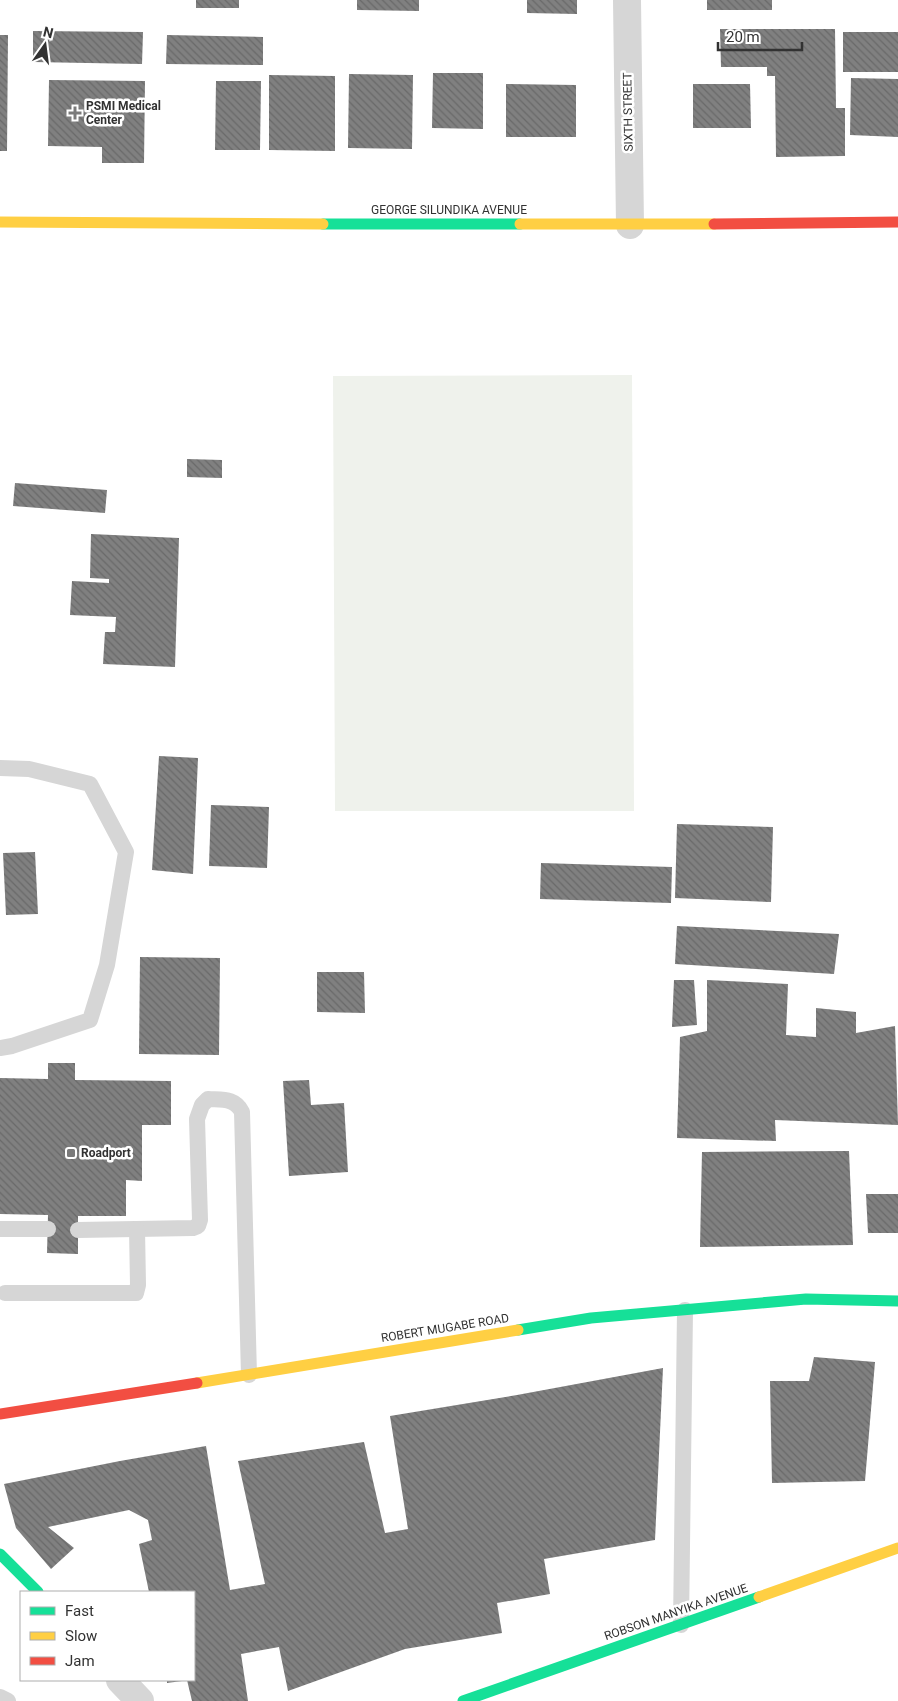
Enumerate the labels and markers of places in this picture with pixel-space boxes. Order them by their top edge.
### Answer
place label: PSMI Medical Center [86,99,161,127]
marker: PSMI Medical Center [68,106,82,120]
place label: Roadport [81,1146,131,1160]
marker: Roadport [65,1147,77,1159]

